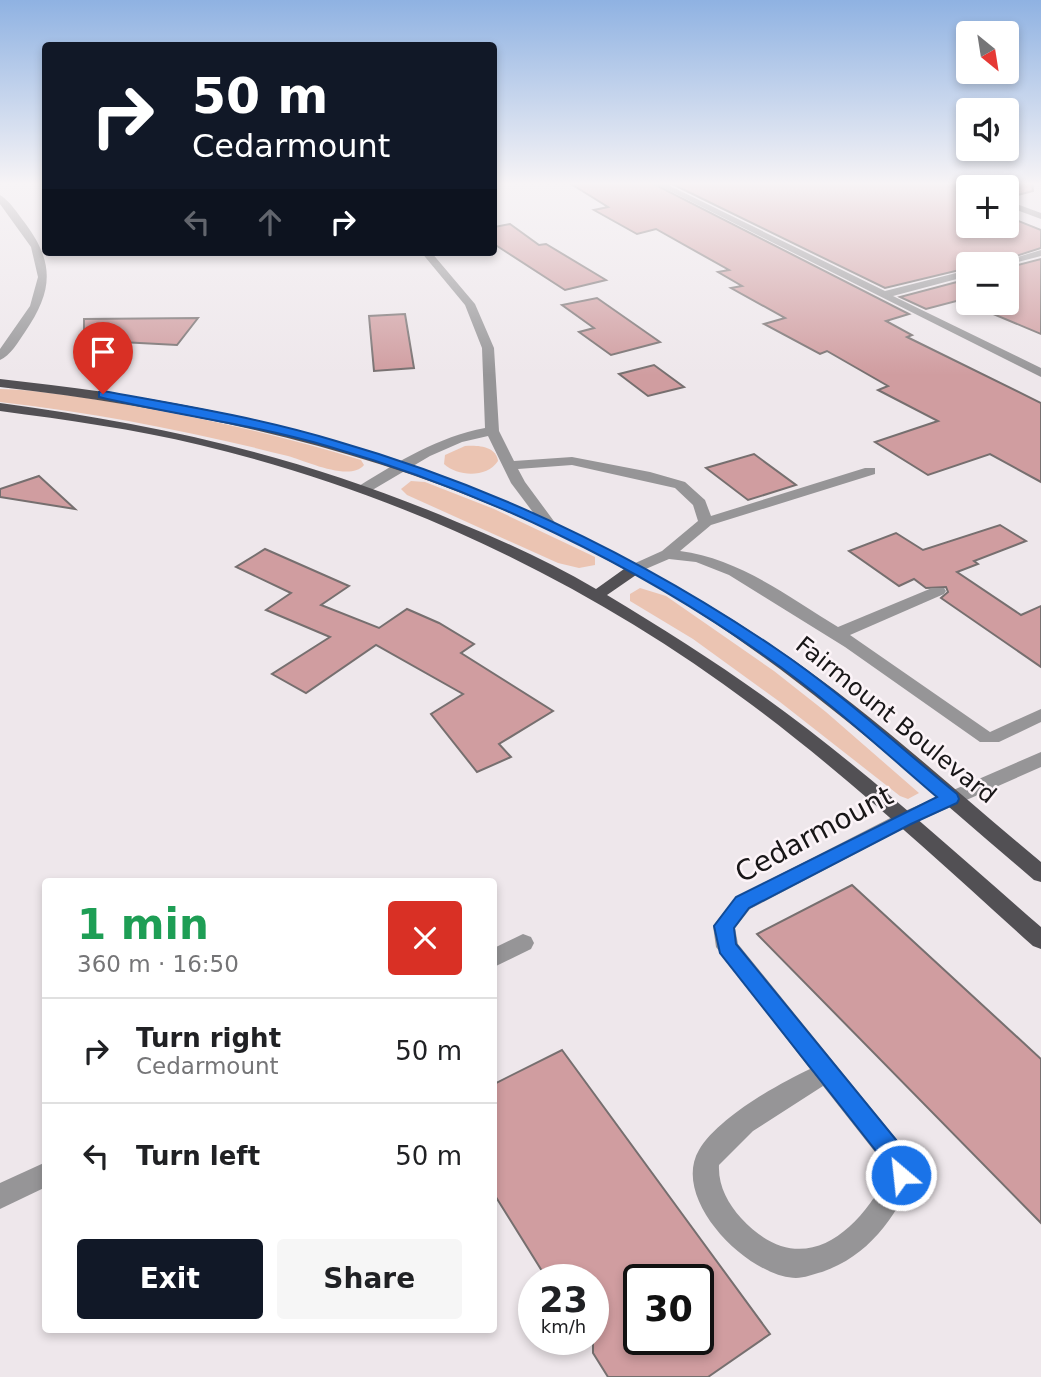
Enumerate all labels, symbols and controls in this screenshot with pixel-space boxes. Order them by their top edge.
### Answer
north arrow [956,21,1018,84]
map controls [956,21,1019,315]
text: 50 m [192,68,328,125]
icon: right [77,70,168,161]
button: sound [956,98,1019,161]
text: Cedarmount [192,127,390,165]
button: + [956,175,1019,238]
icon: left [178,203,216,241]
icon: ahead [251,203,289,241]
icon: right [324,203,362,241]
button: − [956,252,1019,315]
pin [73,322,133,394]
icon: arrive [84,333,122,371]
street label: Fairmount Boulevard [790,631,1002,809]
street label: Cedarmount [730,779,898,889]
text: 1 min [77,900,209,949]
button: close [388,901,462,975]
text: 360 m · 16:50 [77,951,239,977]
text: Turn right [136,1023,281,1053]
icon: right [77,1032,115,1070]
text: 50 m [395,1036,462,1066]
text: Cedarmount [136,1053,279,1079]
icon: left [77,1137,115,1175]
position arrow [864,1138,938,1212]
text: Turn left [136,1141,260,1171]
text: 50 m [395,1141,462,1171]
button: Exit [77,1239,263,1319]
button: Share [277,1239,462,1319]
speed limit sign: 30 [623,1264,714,1355]
text: 23 [539,1280,588,1320]
text: km/h [541,1316,586,1337]

